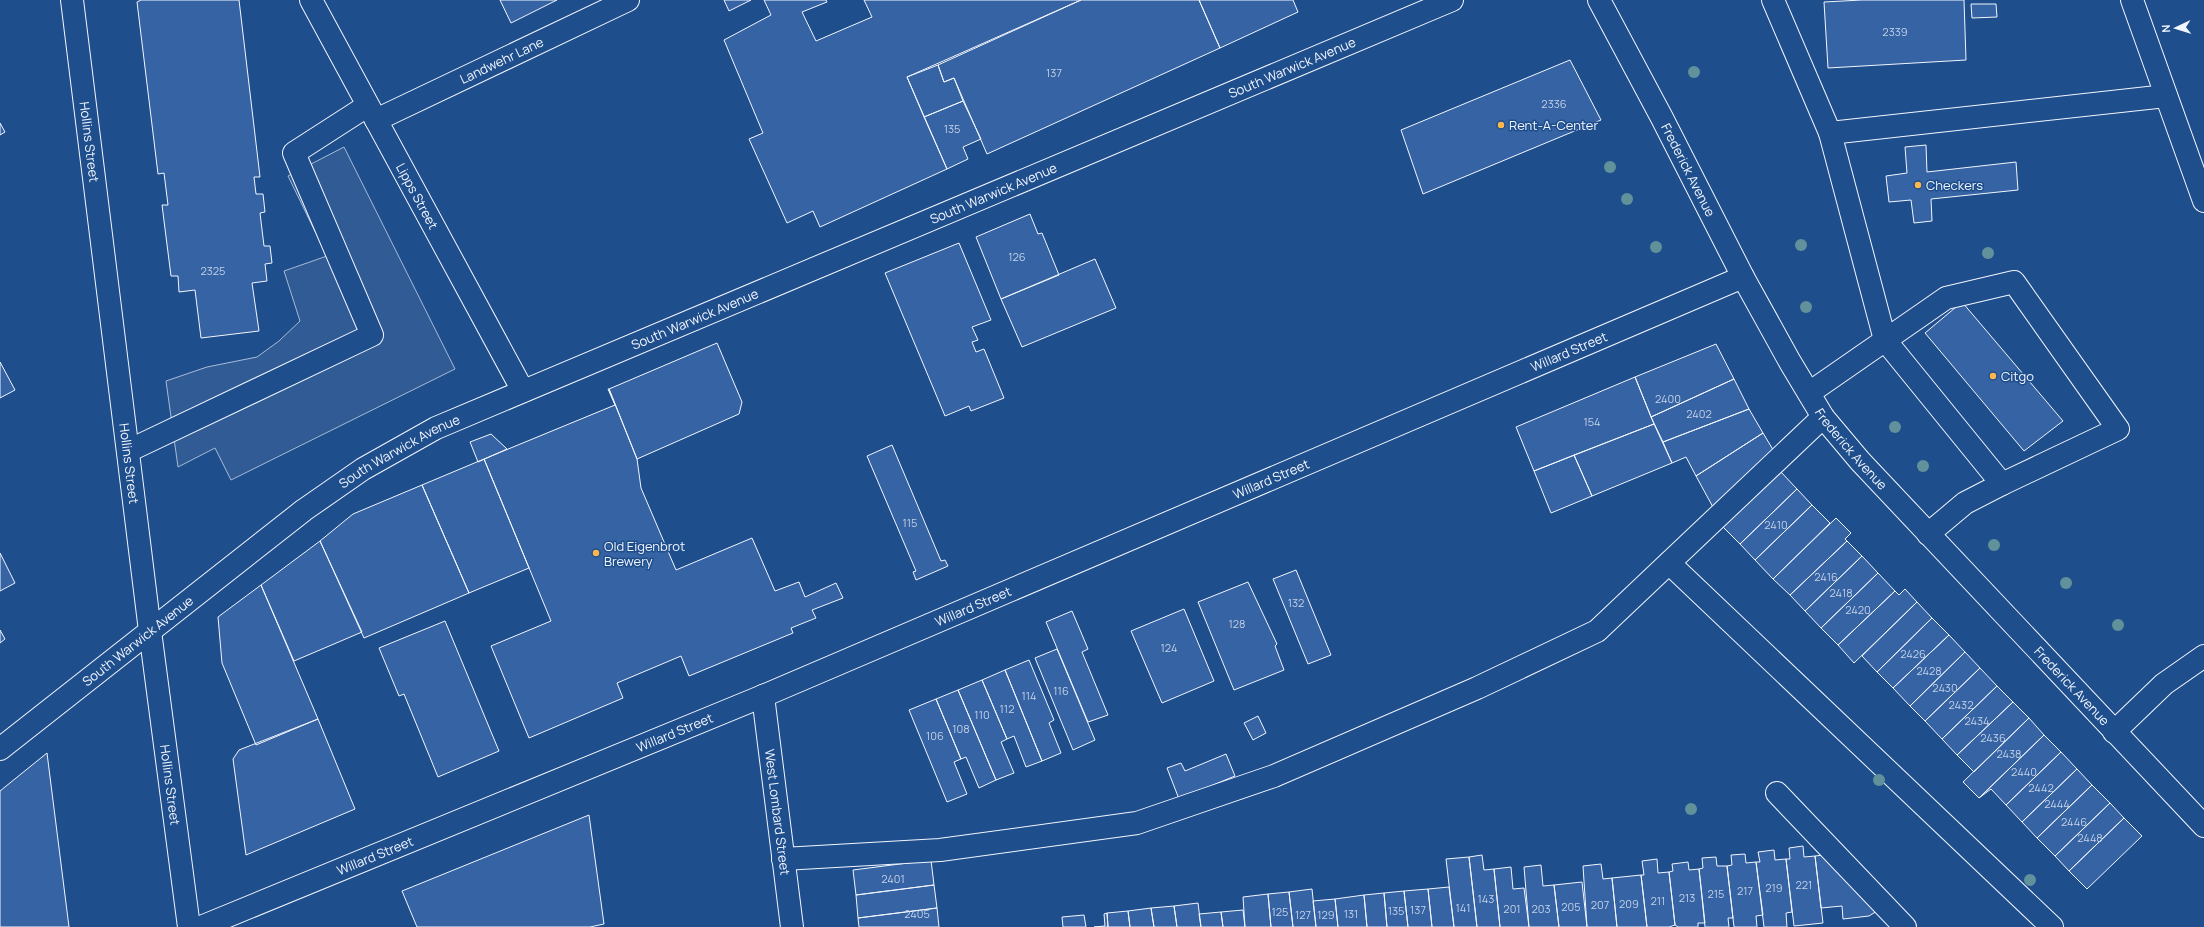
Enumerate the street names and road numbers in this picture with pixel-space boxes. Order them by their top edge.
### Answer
street label: Landwehr Lane [457,32,547,88]
street label: South Warwick Avenue [1226,33,1359,102]
street label: Hollins Street [76,101,103,183]
street label: Frederick Avenue [1657,120,1720,220]
street label: South Warwick Avenue [927,158,1060,228]
street label: Lipps Street [392,160,443,232]
street label: South Warwick Avenue [628,284,761,354]
street label: Willard Street [1528,327,1610,376]
street label: Frederick Avenue [1811,405,1892,494]
street label: South Warwick Avenue [335,410,463,492]
street label: Hollins Street [115,422,143,505]
street label: Willard Street [1230,455,1312,503]
street label: Willard Street [932,582,1014,630]
street label: South Warwick Avenue [78,591,197,690]
street label: Frederick Avenue [2030,642,2114,730]
street label: Willard Street [633,709,716,756]
street label: Hollins Street [156,743,184,826]
street label: West Lombard Street [761,748,794,876]
street label: Willard Street [334,832,416,879]

